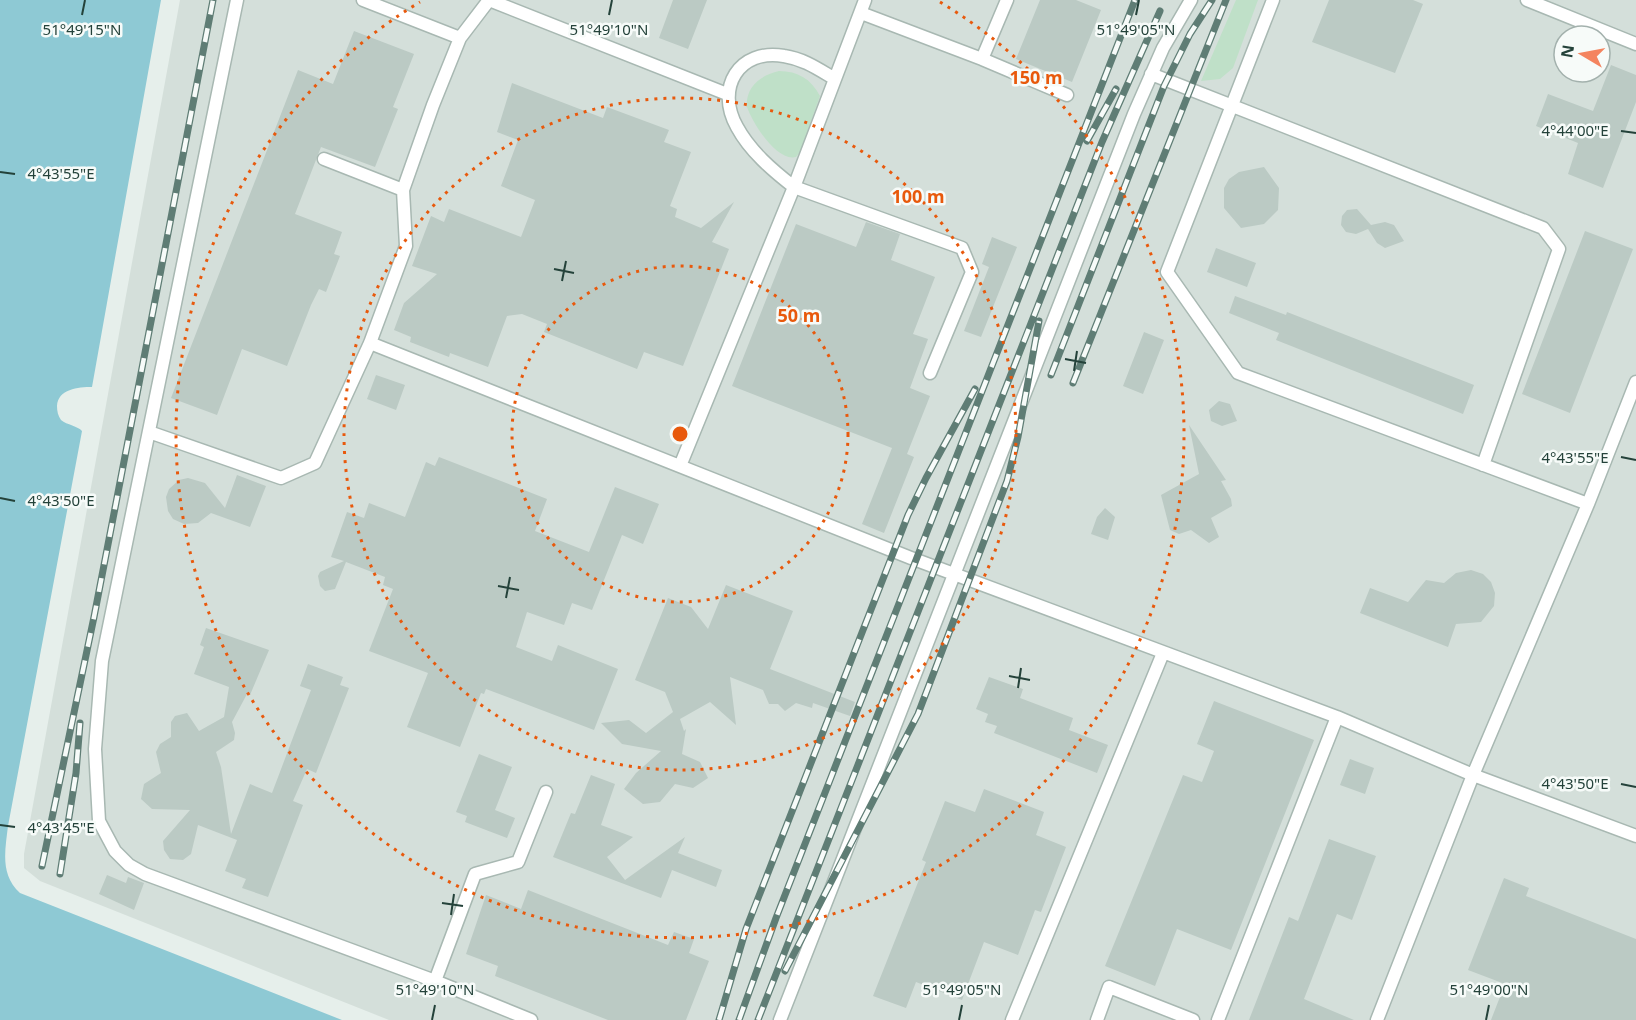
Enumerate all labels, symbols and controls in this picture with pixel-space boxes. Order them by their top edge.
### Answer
text: 51°49'15"N [43,19,121,39]
text: 51°49'10"N [570,19,648,39]
text: 51°49'05"N [1097,19,1175,39]
north arrow [1552,24,1612,84]
text: N [1555,43,1579,60]
text: 150 m [1009,65,1063,89]
text: 4°44'00"E [1541,120,1609,140]
text: 4°43'55"E [27,163,95,183]
text: 100 m [891,184,945,208]
text: 50 m [778,303,820,327]
centre of rings [670,424,690,444]
text: 4°43'55"E [1541,447,1609,467]
text: 4°43'50"E [27,490,95,510]
text: 4°43'50"E [1541,773,1609,793]
text: 4°43'45"E [27,817,95,837]
text: 51°49'10"N [396,979,474,999]
text: 51°49'05"N [923,979,1001,999]
text: 51°49'00"N [1450,979,1528,999]

